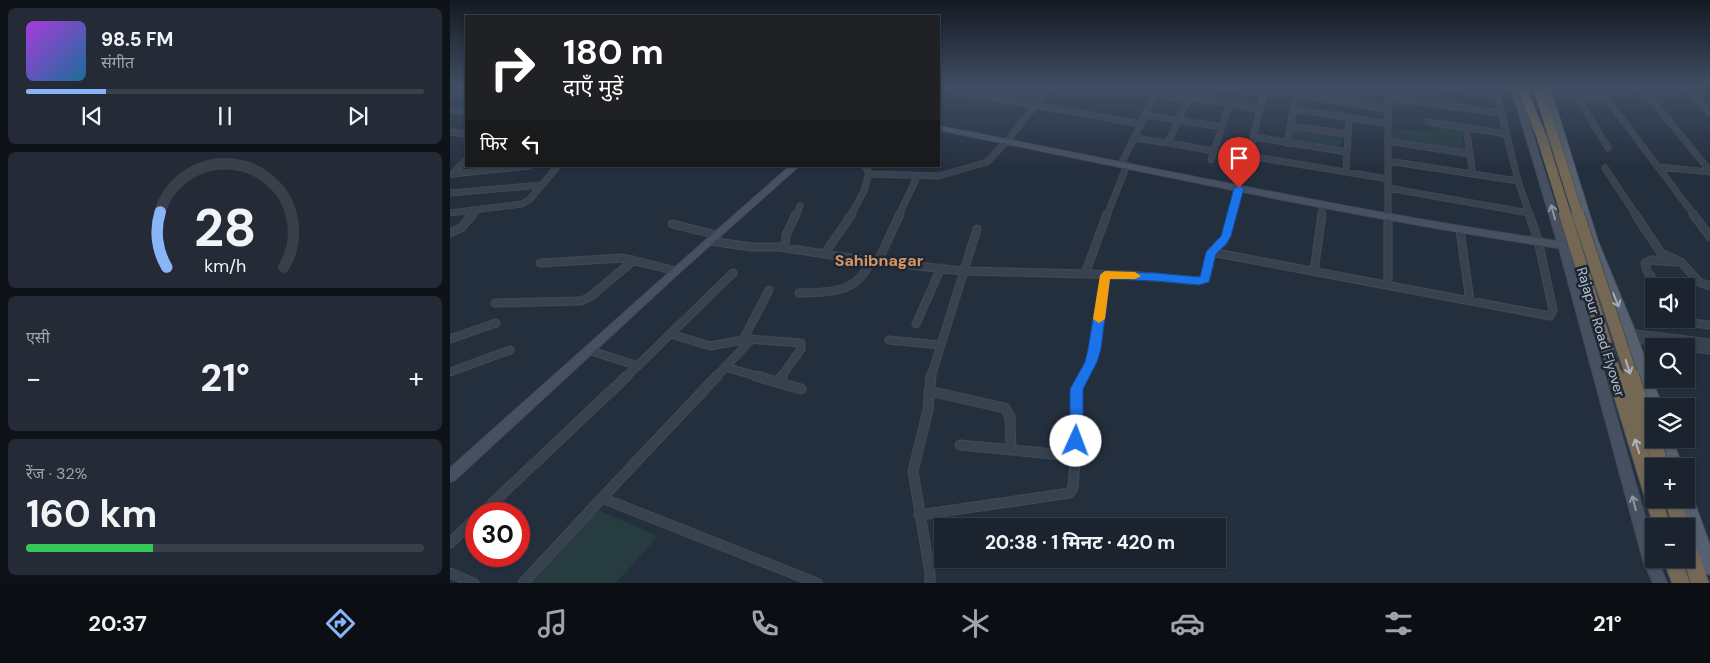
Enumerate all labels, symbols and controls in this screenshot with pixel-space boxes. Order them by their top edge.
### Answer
text: 98.5 FM [101,27,173,52]
text: 180 m [563,29,664,75]
icon: right [480,35,545,100]
text: संगीत [101,52,134,73]
text: दाएँ मुड़ें [563,73,623,102]
icon: previous [78,102,106,130]
icon: pause [211,102,239,130]
icon: next [344,102,372,130]
icon: left [517,130,545,158]
text: फिर [480,131,507,156]
pin [1218,137,1260,188]
icon: arrive [1225,144,1253,172]
text: 28 [194,194,256,262]
one-way arrow [1548,205,1557,221]
district label: Sahibnagar [835,250,924,271]
text: km/h [204,254,246,278]
street label: Rajapur Road Flyover [1573,265,1629,399]
map controls [1645,278,1695,568]
button: sound [1645,278,1695,328]
one-way arrow [1612,292,1622,307]
text: एसी [26,327,50,348]
button: search [1645,338,1695,388]
text: 21° [200,353,250,403]
one-way arrow [1624,359,1633,374]
text: − [26,360,41,397]
text: + [409,360,424,397]
button: layers [1645,398,1695,448]
position arrow [1049,414,1101,466]
one-way arrow [1631,439,1641,455]
button: + [1645,458,1695,508]
text: रेंज · 32% [26,463,87,484]
text: 160 km [26,489,157,539]
one-way arrow [1629,496,1639,512]
speed limit sign: 30 [465,502,530,567]
button: − [1645,518,1695,568]
text: 20:38 · 1 मिनट · 420 m [985,530,1175,555]
icon: directions [323,606,358,641]
icon: music [535,606,570,641]
icon: phone [747,606,782,641]
icon: climate [958,606,993,641]
icon: car [1170,606,1205,641]
icon: filters [1381,606,1416,641]
text: 20:37 [88,609,147,638]
text: 21° [1593,609,1622,638]

